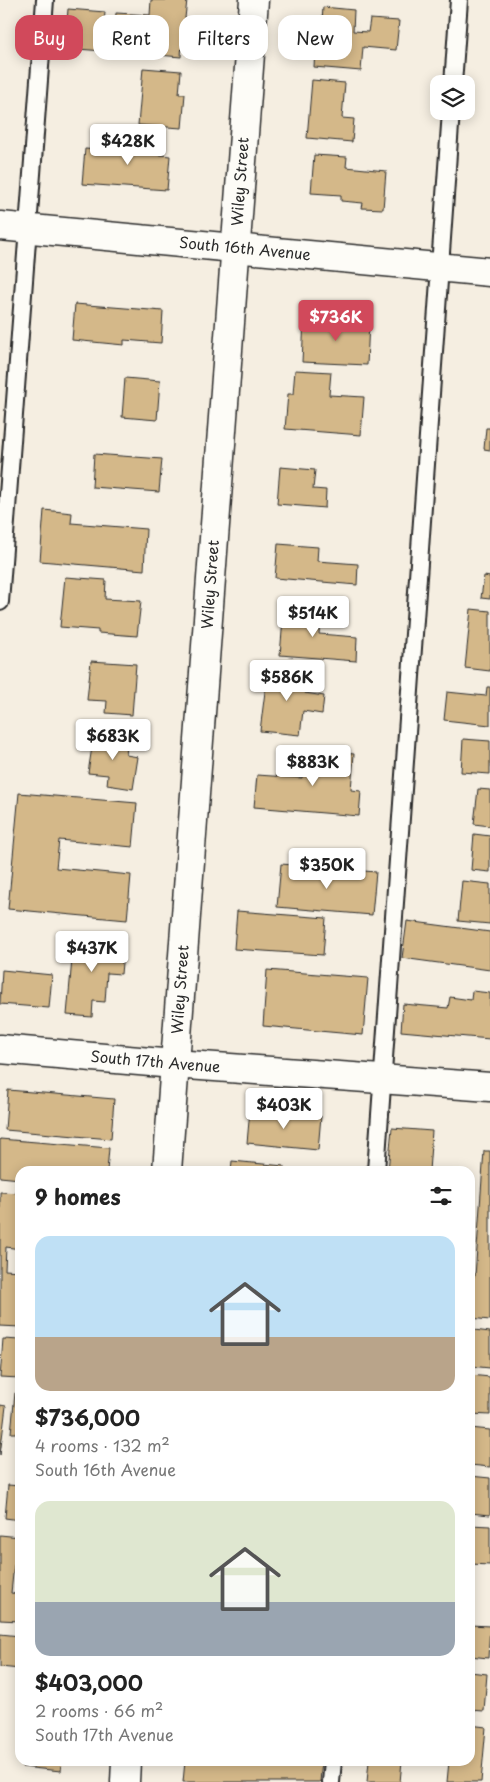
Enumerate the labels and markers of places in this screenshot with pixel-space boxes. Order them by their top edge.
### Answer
pin: $428K [93,124,163,166]
pin: $736K [301,300,371,342]
pin: $514K [278,596,348,638]
pin: $586K [252,660,322,702]
pin: $683K [78,718,148,761]
pin: $883K [278,744,348,787]
pin: $350K [292,848,362,890]
pin: $437K [57,930,127,973]
pin: $403K [249,1088,319,1130]

